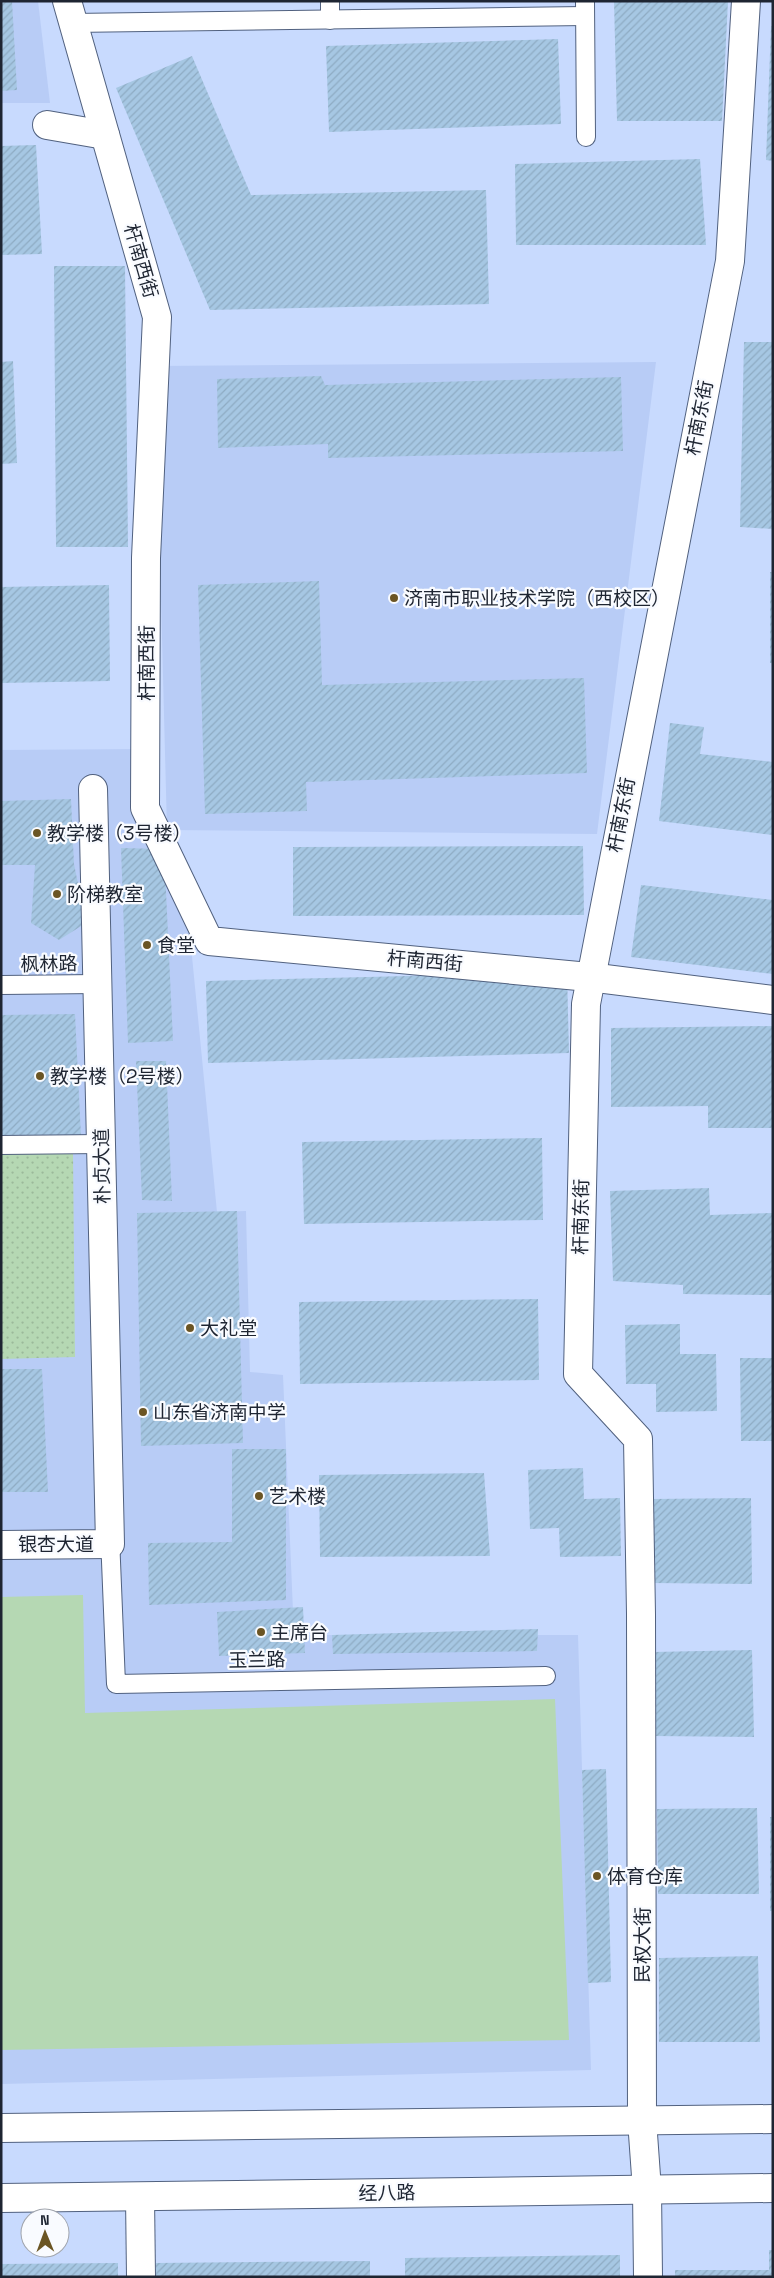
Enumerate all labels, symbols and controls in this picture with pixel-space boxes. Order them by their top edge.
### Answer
street label: 杆南西街 [119,221,163,301]
street label: 杆南东街 [679,378,719,458]
place label: 济南市职业技术学院（西校区） [404,586,670,611]
marker: 济南市职业技术学院（西校区） [388,592,400,604]
street label: 杆南西街 [134,625,159,701]
street label: 杆南东街 [601,775,641,855]
place label: 教学楼（3号楼） [47,821,191,846]
marker: 教学楼（3号楼） [31,827,43,839]
place label: 阶梯教室 [67,882,143,907]
marker: 阶梯教室 [51,888,63,900]
place label: 食堂 [157,933,195,958]
marker: 食堂 [141,939,153,951]
street label: 杆南西街 [386,945,464,977]
street label: 枫林路 [20,951,78,977]
place label: 教学楼（2号楼） [50,1064,194,1089]
marker: 教学楼（2号楼） [34,1070,46,1082]
street label: 朴贞大道 [89,1128,115,1204]
street label: 杆南东街 [568,1179,594,1255]
place label: 大礼堂 [200,1316,257,1341]
marker: 大礼堂 [184,1322,196,1334]
place label: 山东省济南中学 [153,1400,286,1425]
marker: 山东省济南中学 [137,1406,149,1418]
place label: 艺术楼 [269,1484,326,1509]
marker: 艺术楼 [253,1490,265,1502]
street label: 银杏大道 [18,1532,94,1557]
place label: 主席台 [271,1620,328,1645]
marker: 主席台 [255,1626,267,1638]
street label: 玉兰路 [228,1647,286,1673]
place label: 体育仓库 [607,1864,683,1889]
marker: 体育仓库 [591,1870,603,1882]
street label: 民权大街 [630,1907,655,1983]
street label: 经八路 [358,2180,416,2206]
north arrow [20,2208,70,2258]
text: N [40,2211,50,2229]

